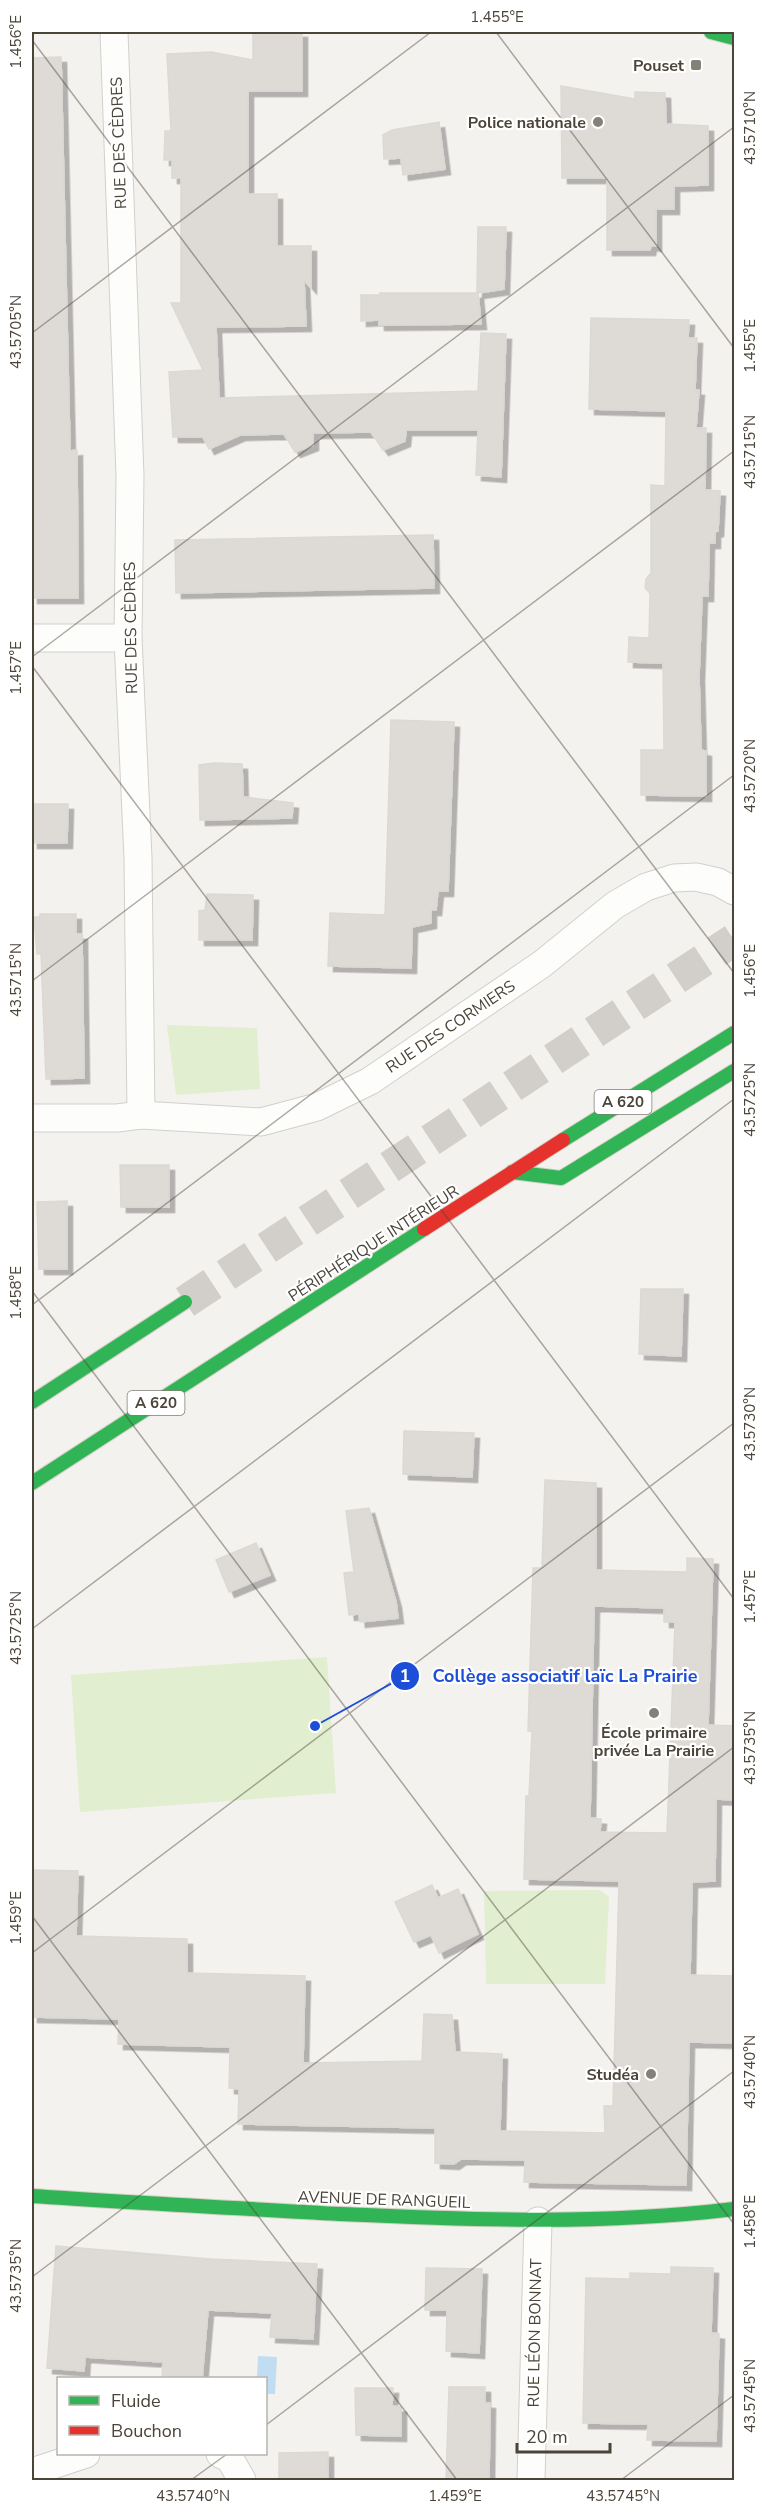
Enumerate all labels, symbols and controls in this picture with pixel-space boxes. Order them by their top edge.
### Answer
text: 1.455°E [470,7,524,27]
text: 1.456°E [6,15,26,69]
place label: Pouset [633,55,685,77]
marker: Pouset [689,58,703,72]
street label: RUE DES CÈDRES [106,76,132,210]
text: 43.5710°N [740,91,760,165]
place label: Police nationale [468,112,586,134]
marker: Police nationale [591,115,605,129]
text: 43.5705°N [6,295,26,369]
text: 1.455°E [740,319,760,373]
text: 43.5715°N [740,415,760,489]
street label: RUE DES CÈDRES [119,561,143,694]
text: 1.457°E [6,641,26,695]
text: 43.5720°N [740,739,760,813]
text: 43.5715°N [6,943,26,1017]
text: 1.456°E [740,944,760,998]
street label: RUE DES CORMIERS [381,975,520,1078]
text: 43.5725°N [740,1063,760,1137]
road number: A 620 [594,1090,652,1114]
street label: PÉRIPHÉRIQUE INTÉRIEUR [284,1180,463,1307]
text: 1.458°E [6,1266,26,1320]
text: 43.5730°N [740,1387,760,1461]
road number: A 620 [128,1391,184,1415]
text: 1.457°E [740,1570,760,1624]
text: 43.5725°N [6,1591,26,1665]
callout: Collège associatif laïc La Prairie [390,1658,709,1694]
text: 1 [400,1664,410,1688]
text: Collège associatif laïc La Prairie [433,1664,698,1688]
marker: École primaire privée La Prairie [647,1706,661,1720]
text: 43.5735°N [740,1711,760,1785]
place label: École primaire privée La Prairie [594,1722,714,1762]
text: 1.459°E [6,1891,26,1945]
text: 43.5740°N [740,2035,760,2109]
place label: Studéa [587,2064,639,2086]
marker: Studéa [644,2067,658,2081]
street label: AVENUE DE RANGUEIL [297,2186,471,2214]
text: 1.458°E [740,2195,760,2249]
text: 43.5735°N [6,2239,26,2313]
street label: RUE LÉON BONNAT [523,2258,547,2408]
text: 43.5745°N [740,2359,760,2433]
legend [57,2377,267,2455]
text: Fluide [111,2389,161,2413]
scale bar [517,2416,610,2454]
text: Bouchon [111,2419,182,2443]
text: 20 m [526,2425,568,2449]
text: 43.5740°N [156,2486,230,2506]
text: 1.459°E [428,2486,482,2506]
text: 43.5745°N [586,2486,660,2506]

